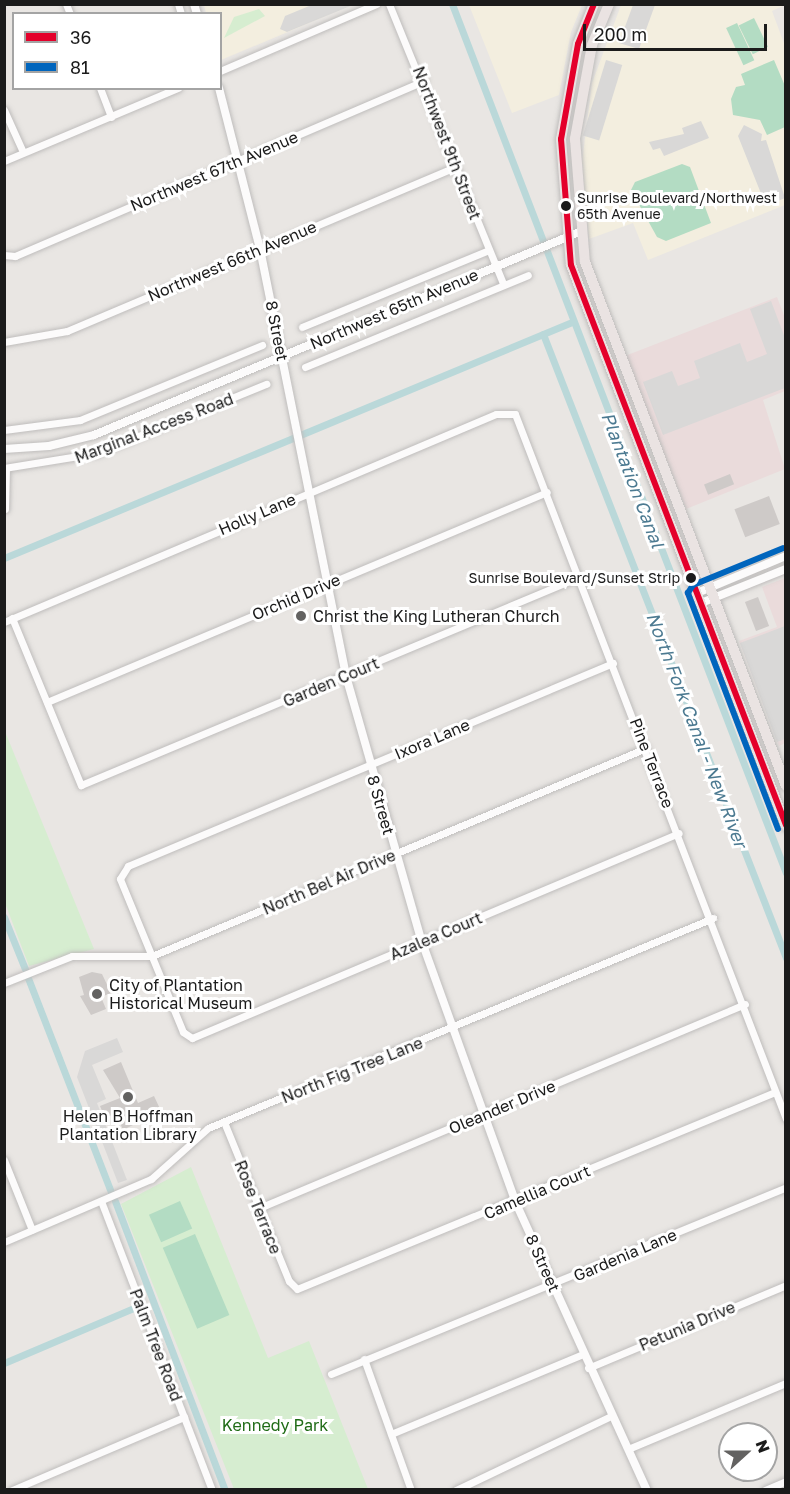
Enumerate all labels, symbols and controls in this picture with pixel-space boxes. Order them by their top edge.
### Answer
legend [12,12,222,90]
scale bar [586,12,770,50]
text: 200 m [594,23,647,45]
text: 36 [70,26,91,48]
text: 81 [70,56,90,78]
street label: Northwest 9th Street [409,64,485,222]
street label: Northwest 67th Avenue [127,127,301,215]
place label: Sunrise Boulevard/Northwest 65th Avenue [577,190,777,222]
marker: Sunrise Boulevard/Northwest 65th Avenue [560,200,572,212]
street label: Northwest 66th Avenue [145,217,319,305]
street label: Northwest 65th Avenue [307,265,481,353]
street label: 8 Street [262,299,292,363]
street label: Marginal Access Road [72,389,236,467]
water label: Plantation Canal [597,409,669,551]
street label: Holly Lane [215,489,299,539]
street label: Orchid Drive [249,570,343,624]
place label: Sunrise Boulevard/Sunset Strip [469,570,680,586]
marker: Sunrise Boulevard/Sunset Strip [685,572,697,584]
place label: Christ the King Lutheran Church [313,606,560,626]
marker: Christ the King Lutheran Church [294,609,308,623]
water label: North Fork Canal - New River [642,609,752,851]
street label: Garden Court [280,653,382,711]
street label: Ixora Lane [392,715,472,763]
street label: Pine Terrace [626,715,678,811]
street label: 8 Street [363,773,399,837]
street label: North Bel Air Drive [260,845,398,919]
street label: Azalea Court [387,908,485,964]
place label: City of Plantation Historical Museum [109,975,252,1013]
marker: City of Plantation Historical Museum [90,987,104,1001]
street label: North Fig Tree Lane [279,1033,425,1107]
street label: Oleander Drive [446,1076,558,1138]
marker: Helen B Hoffman Plantation Library [121,1090,135,1104]
place label: Helen B Hoffman Plantation Library [59,1106,197,1144]
street label: Rose Terrace [231,1157,285,1257]
street label: Camellia Court [481,1161,593,1223]
street label: Gardenia Lane [571,1225,679,1285]
street label: 8 Street [522,1231,564,1295]
street label: Palm Tree Road [126,1286,186,1404]
street label: Petunia Drive [636,1297,738,1355]
park label: Kennedy Park [222,1415,328,1435]
north arrow [718,1422,778,1482]
text: N [751,1437,774,1456]

